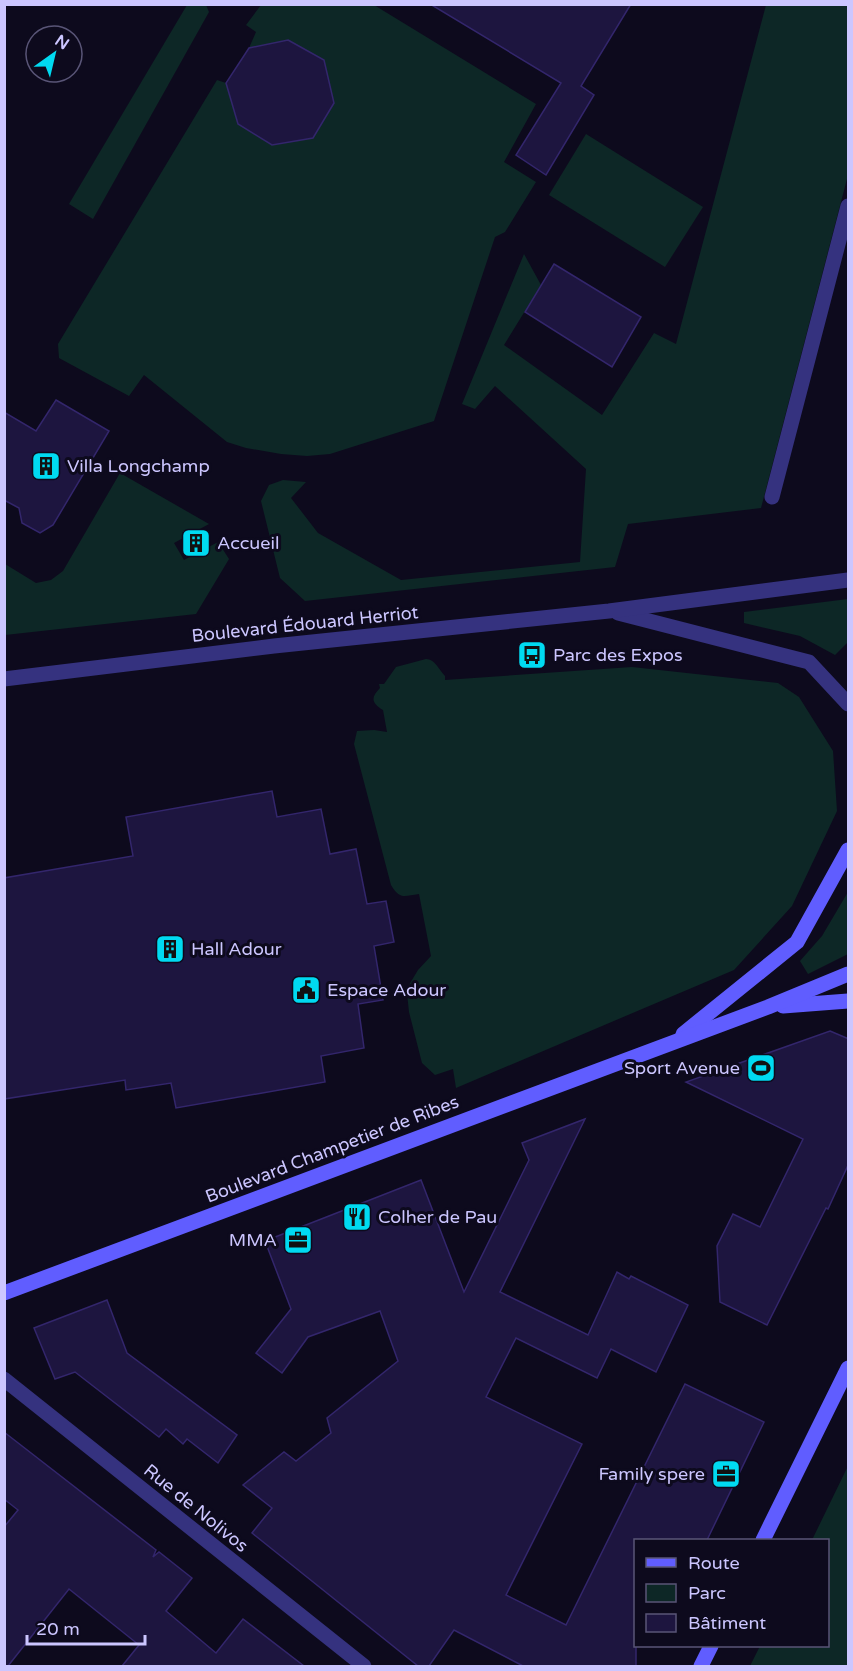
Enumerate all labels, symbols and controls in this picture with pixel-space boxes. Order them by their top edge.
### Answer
north arrow [24,24,84,84]
text: N [51,31,73,54]
building icon: Villa Longchamp [30,450,62,482]
place label: Villa Longchamp [67,455,210,477]
building icon: Accueil [180,527,212,559]
place label: Accueil [217,532,279,554]
street label: Boulevard Édouard Herriot [191,601,420,647]
bus stop icon: Parc des Expos [516,639,548,671]
place label: Parc des Expos [553,644,683,666]
building icon: Hall Adour [154,933,186,965]
place label: Hall Adour [191,938,282,960]
public building icon: Espace Adour [290,974,322,1006]
place label: Espace Adour [327,979,446,1001]
sports icon: Sport Avenue [745,1052,777,1084]
place label: Sport Avenue [624,1057,740,1079]
street label: Boulevard Champetier de Ribes [202,1090,462,1208]
restaurant icon: Colher de Pau [341,1201,373,1233]
place label: Colher de Pau [378,1206,497,1228]
office icon: MMA [282,1224,314,1256]
place label: MMA [229,1229,277,1251]
office icon: Family spere [710,1458,742,1490]
street label: Rue de Nolivos [139,1459,253,1557]
place label: Family spere [598,1463,705,1485]
legend [634,1539,829,1647]
text: Route [688,1552,740,1574]
text: Parc [688,1582,726,1604]
scale bar [27,1608,146,1646]
text: Bâtiment [688,1612,766,1634]
text: 20 m [36,1618,80,1640]

